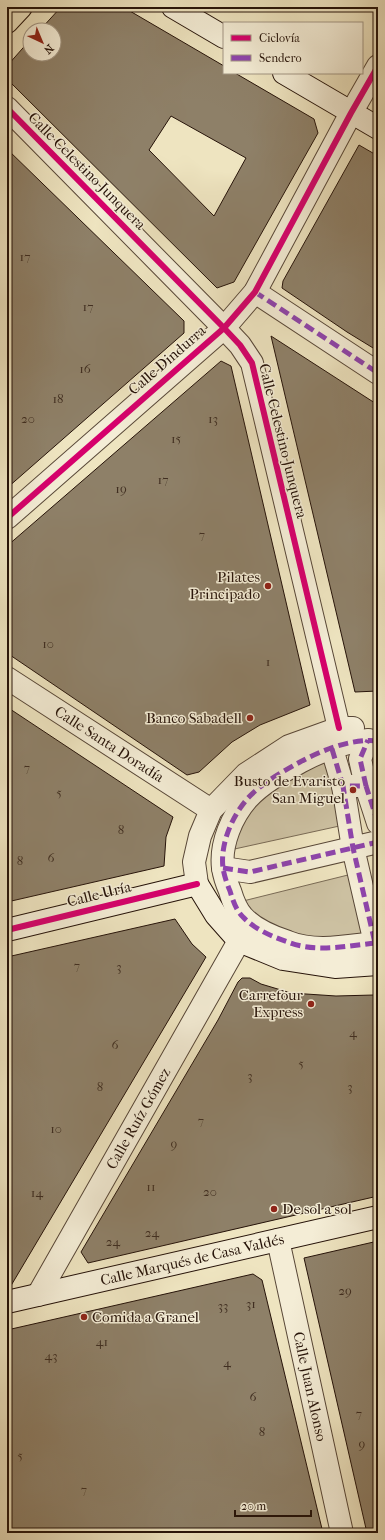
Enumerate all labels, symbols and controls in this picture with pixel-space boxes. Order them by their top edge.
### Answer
north arrow [22,22,62,62]
legend [223,22,363,74]
text: Ciclovía [259,31,300,45]
text: N [41,41,56,57]
text: Sendero [259,51,302,65]
street label: Calle Celestino Junquera [24,108,150,234]
house number: 17 [20,249,30,264]
house number: 17 [83,299,93,314]
street label: Calle Dindurra [125,321,210,399]
house number: 16 [79,361,92,376]
street label: Calle Celestino Junquera [255,362,311,521]
house number: 18 [52,391,64,406]
house number: 20 [21,411,35,426]
house number: 13 [208,411,218,426]
house number: 15 [171,431,181,446]
house number: 17 [158,472,168,487]
house number: 19 [115,481,127,496]
house number: 7 [199,527,205,542]
place label: Pilates Principado [190,568,260,603]
marker: Pilates Principado [263,581,273,591]
house number: 10 [42,636,54,651]
house number: 1 [266,654,270,669]
street label: Calle Santa Doradía [51,702,168,787]
place label: Banco Sabadell [146,709,242,727]
marker: Banco Sabadell [245,713,255,723]
house number: 7 [24,760,30,775]
place label: Busto de Evaristo San Miguel [234,772,345,807]
house number: 5 [56,785,62,800]
marker: Busto de Evaristo San Miguel [348,785,358,795]
house number: 8 [118,822,124,837]
house number: 6 [47,850,55,865]
house number: 8 [17,853,23,868]
street label: Calle Uría [65,877,134,911]
house number: 7 [74,958,80,973]
house number: 3 [116,959,122,974]
place label: Carrefour Express [239,986,304,1021]
marker: Carrefour Express [306,999,316,1009]
house number: 4 [349,1025,357,1040]
house number: 6 [111,1037,119,1052]
house number: 5 [298,1056,304,1071]
street label: Calle Ruíz Gómez [102,1064,174,1172]
house number: 3 [247,1068,253,1083]
house number: 8 [97,1079,103,1094]
house number: 3 [347,1079,353,1094]
house number: 7 [198,1113,204,1128]
house number: 10 [50,1121,62,1136]
house number: 9 [171,1136,178,1151]
house number: 11 [146,1179,156,1194]
house number: 20 [203,1184,217,1199]
house number: 14 [31,1185,43,1200]
place label: De sol a sol [282,1200,352,1218]
marker: De sol a sol [269,1204,279,1214]
house number: 24 [145,1225,160,1240]
street label: Calle Marqués de Casa Valdés [99,1230,286,1289]
house number: 24 [106,1234,121,1249]
house number: 29 [338,1283,352,1298]
house number: 31 [246,1296,256,1311]
house number: 33 [218,1298,228,1313]
place label: Comida a Granel [92,1308,199,1326]
marker: Comida a Granel [79,1312,89,1322]
street label: Calle Juan Alonso [289,1330,331,1443]
house number: 41 [96,1334,108,1349]
house number: 43 [44,1348,58,1363]
house number: 4 [223,1355,231,1370]
house number: 6 [249,1389,257,1404]
house number: 7 [356,1406,362,1421]
house number: 8 [259,1424,265,1439]
house number: 9 [359,1436,366,1451]
house number: 5 [17,1448,23,1463]
house number: 7 [81,1482,87,1497]
scale bar [235,1492,311,1518]
text: 20 m [241,1499,266,1513]

